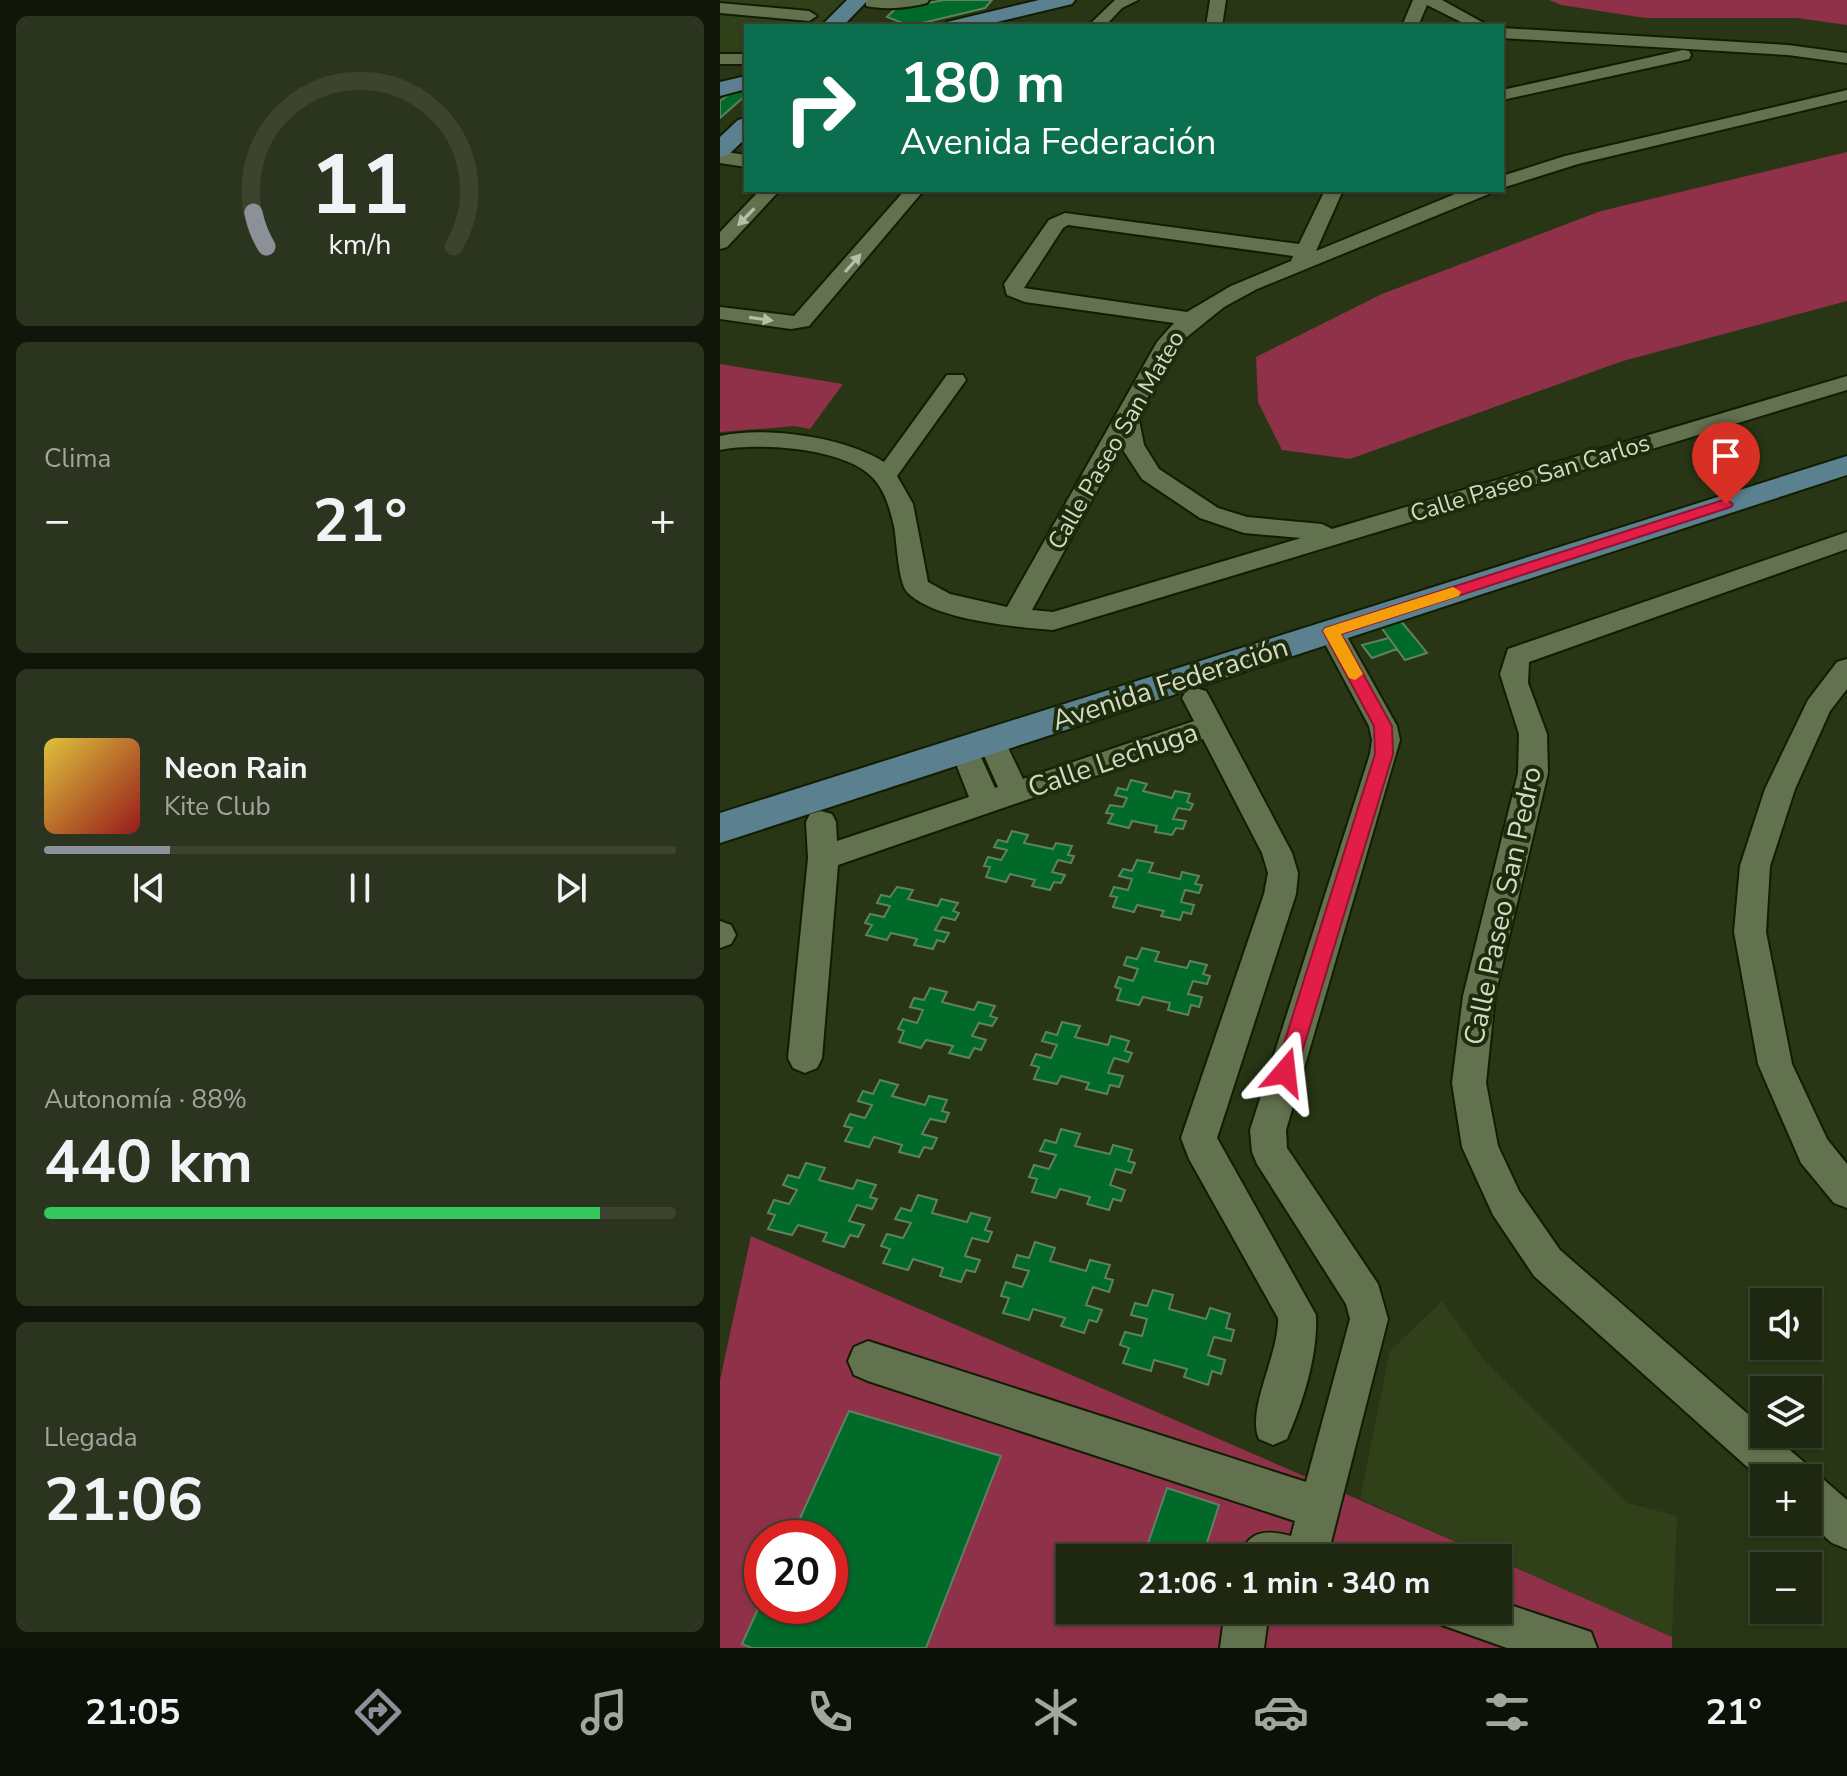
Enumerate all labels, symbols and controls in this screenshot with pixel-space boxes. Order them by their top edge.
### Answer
text: 180 m [900,45,1065,122]
icon: right [768,56,872,160]
text: Avenida Federación [900,118,1216,167]
text: 11 [310,129,410,242]
one-way arrow [737,207,755,226]
text: km/h [329,225,391,264]
one-way arrow [844,253,861,273]
one-way arrow [749,313,774,326]
street label: Calle Paseo San Mateo [1040,325,1192,555]
pin [1692,422,1760,504]
street label: Calle Paseo San Carlos [1406,426,1654,530]
icon: arrive [1704,434,1748,478]
text: Clima [44,441,111,476]
text: 21° [313,480,407,562]
text: − [44,491,70,551]
text: + [650,491,676,551]
street label: Avenida Federación [1047,628,1293,740]
street label: Calle Lechuga [1023,713,1203,807]
text: Neon Rain [164,748,308,789]
street label: Calle Paseo San Pedro [1455,763,1551,1049]
text: Kite Club [164,789,271,824]
icon: previous [127,866,171,910]
icon: pause [338,866,382,910]
icon: next [549,866,593,910]
position arrow [1243,1030,1327,1114]
text: Autonomía · 88% [44,1082,247,1117]
text: 440 km [44,1121,253,1203]
map controls [1750,1288,1822,1624]
button: sound [1750,1288,1822,1360]
button: layers [1750,1376,1822,1448]
text: Llegada [44,1420,137,1455]
text: 21:06 [44,1459,203,1541]
button: + [1750,1464,1822,1536]
speed limit sign: 20 [744,1520,848,1624]
button: − [1750,1552,1822,1624]
text: 21:06 · 1 min · 340 m [1138,1563,1430,1604]
icon: directions [350,1684,406,1740]
icon: music [576,1684,632,1740]
icon: phone [802,1684,858,1740]
icon: climate [1028,1684,1084,1740]
icon: car [1253,1684,1309,1740]
icon: filters [1479,1684,1535,1740]
text: 21:05 [85,1688,180,1737]
text: 21° [1705,1688,1762,1737]

